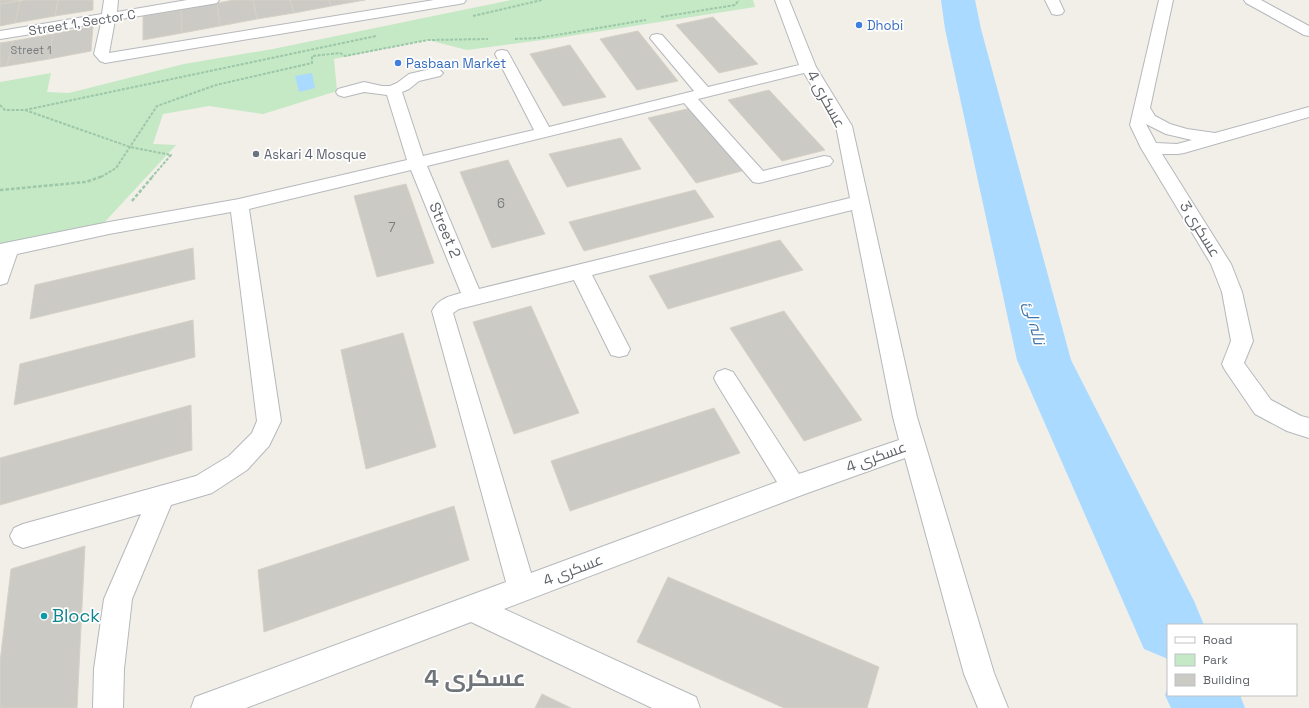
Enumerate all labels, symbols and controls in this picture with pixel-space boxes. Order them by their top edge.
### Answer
street label: Street 1, Sector C [27,6,137,39]
place label: Dhobi [867,17,903,34]
marker: Dhobi [854,20,864,30]
house number: Street 1 [10,43,52,57]
place label: Pasbaan Market [406,55,506,72]
marker: Pasbaan Market [393,58,403,68]
street label: عسکری 4 [802,67,850,131]
place label: Askari 4 Mosque [264,146,366,163]
marker: Askari 4 Mosque [251,149,261,159]
house number: 6 [497,195,505,212]
street label: عسکری 3 [1175,197,1225,261]
street label: Street 2 [425,199,466,261]
house number: 7 [388,219,396,236]
water label: نالہ لئ [1019,300,1050,348]
street label: عسکری 4 [843,437,909,477]
street label: عسکری 4 [540,549,606,591]
place label: Block [52,604,100,627]
marker: Block [39,611,49,621]
legend [1167,624,1297,696]
text: Road [1203,632,1232,648]
text: Park [1203,652,1228,668]
district label: عسکری 4 [424,663,526,693]
text: Building [1203,672,1250,688]

